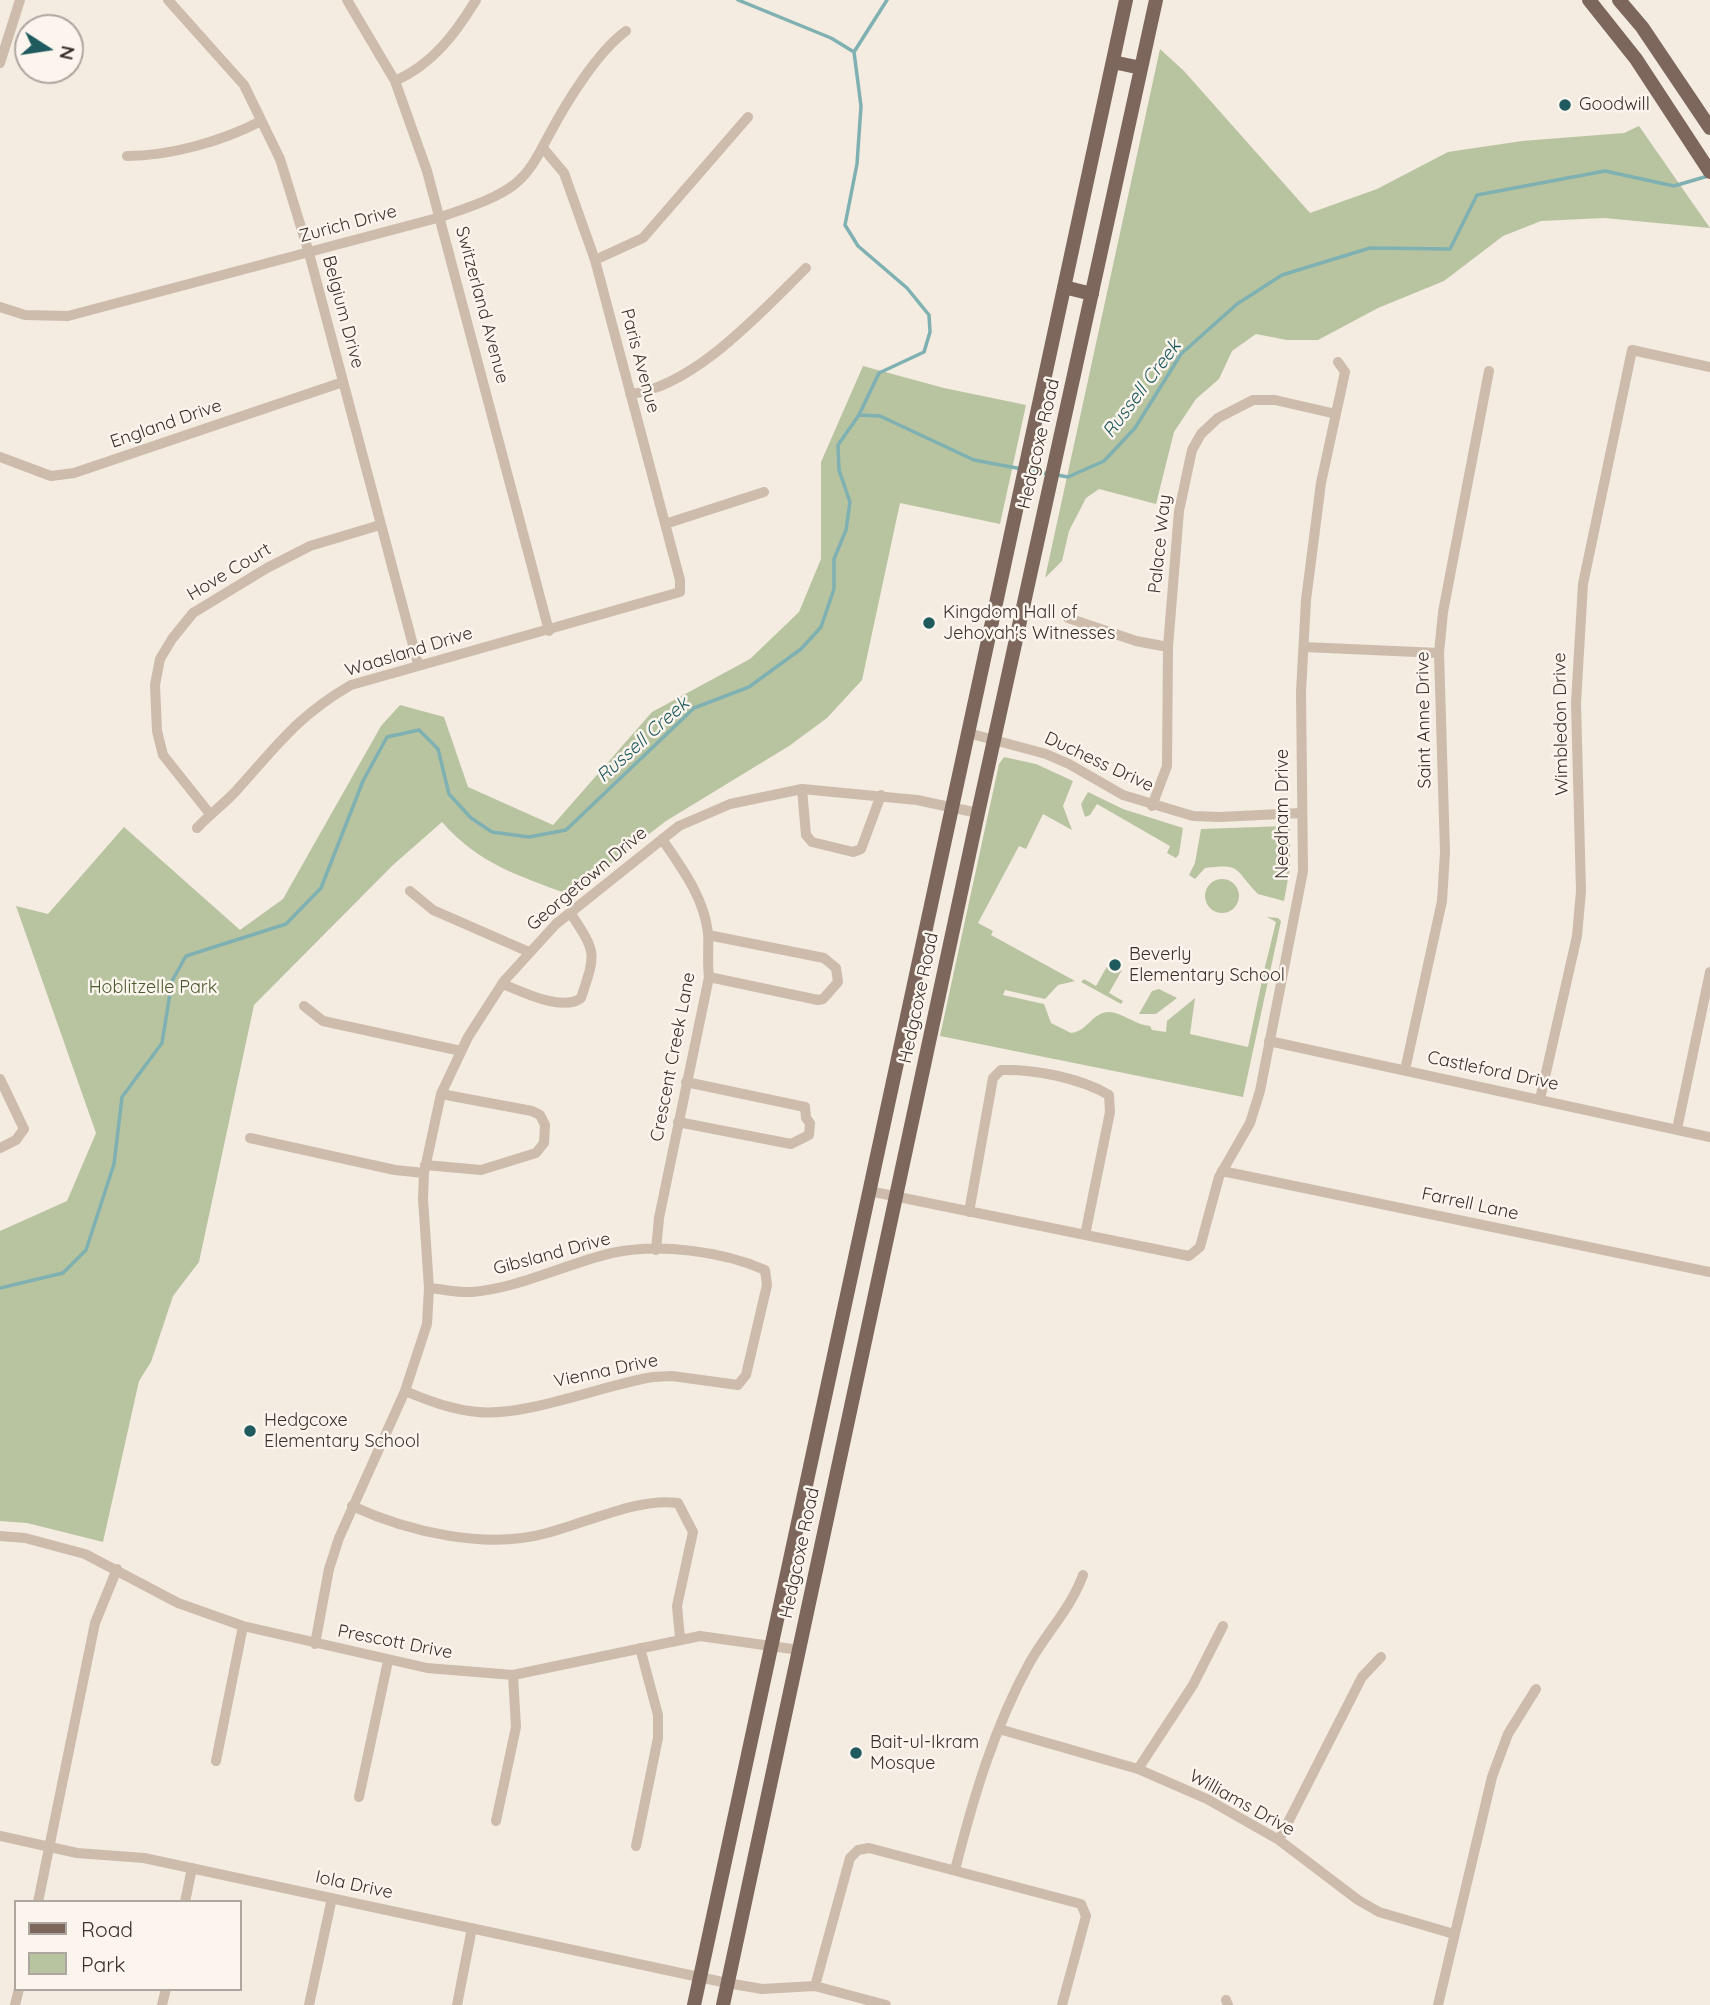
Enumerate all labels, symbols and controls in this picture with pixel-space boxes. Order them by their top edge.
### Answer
north arrow [14,14,84,84]
text: N [54,44,81,62]
place label: Goodwill [1579,94,1650,116]
marker: Goodwill [1557,97,1573,113]
street label: Zurich Drive [297,201,399,247]
street label: Switzerland Avenue [451,224,513,386]
street label: Belgium Drive [318,253,368,371]
street label: Paris Avenue [616,306,664,416]
water label: Russell Creek [1098,336,1186,442]
street label: Hedgcoxe Road [1014,377,1064,511]
street label: England Drive [107,395,225,453]
street label: Palace Way [1144,493,1176,595]
street label: Hove Court [183,538,275,606]
place label: Kingdom Hall of Jehovah's Witnesses [943,602,1115,644]
marker: Kingdom Hall of Jehovah's Witnesses [921,615,937,631]
street label: Waasland Drive [343,622,475,682]
street label: Saint Anne Drive [1412,651,1436,789]
street label: Wimbledon Drive [1549,652,1573,796]
water label: Russell Creek [592,692,694,788]
street label: Duchess Drive [1041,727,1157,797]
street label: Needham Drive [1272,749,1294,879]
street label: Georgetown Drive [522,822,652,936]
street label: Hedgcoxe Road [895,931,943,1065]
place label: Beverly Elementary School [1129,944,1285,986]
marker: Beverly Elementary School [1107,957,1123,973]
street label: Crescent Creek Lane [646,970,700,1144]
park label: Hoblitzelle Park [89,977,217,999]
street label: Castleford Drive [1425,1047,1561,1095]
street label: Farrell Lane [1420,1183,1520,1225]
street label: Gibsland Drive [491,1228,613,1280]
street label: Vienna Drive [552,1349,660,1393]
place label: Hedgcoxe Elementary School [264,1410,420,1452]
marker: Hedgcoxe Elementary School [242,1423,258,1439]
street label: Hedgcoxe Road [776,1486,824,1620]
street label: Prescott Drive [336,1620,454,1664]
place label: Bait-ul-Ikram Mosque [870,1732,979,1774]
marker: Bait-ul-Ikram Mosque [848,1745,864,1761]
street label: Williams Drive [1185,1765,1299,1841]
street label: Iola Drive [313,1866,395,1904]
legend [14,1900,242,1991]
text: Road [81,1916,133,1942]
text: Park [81,1951,125,1977]

